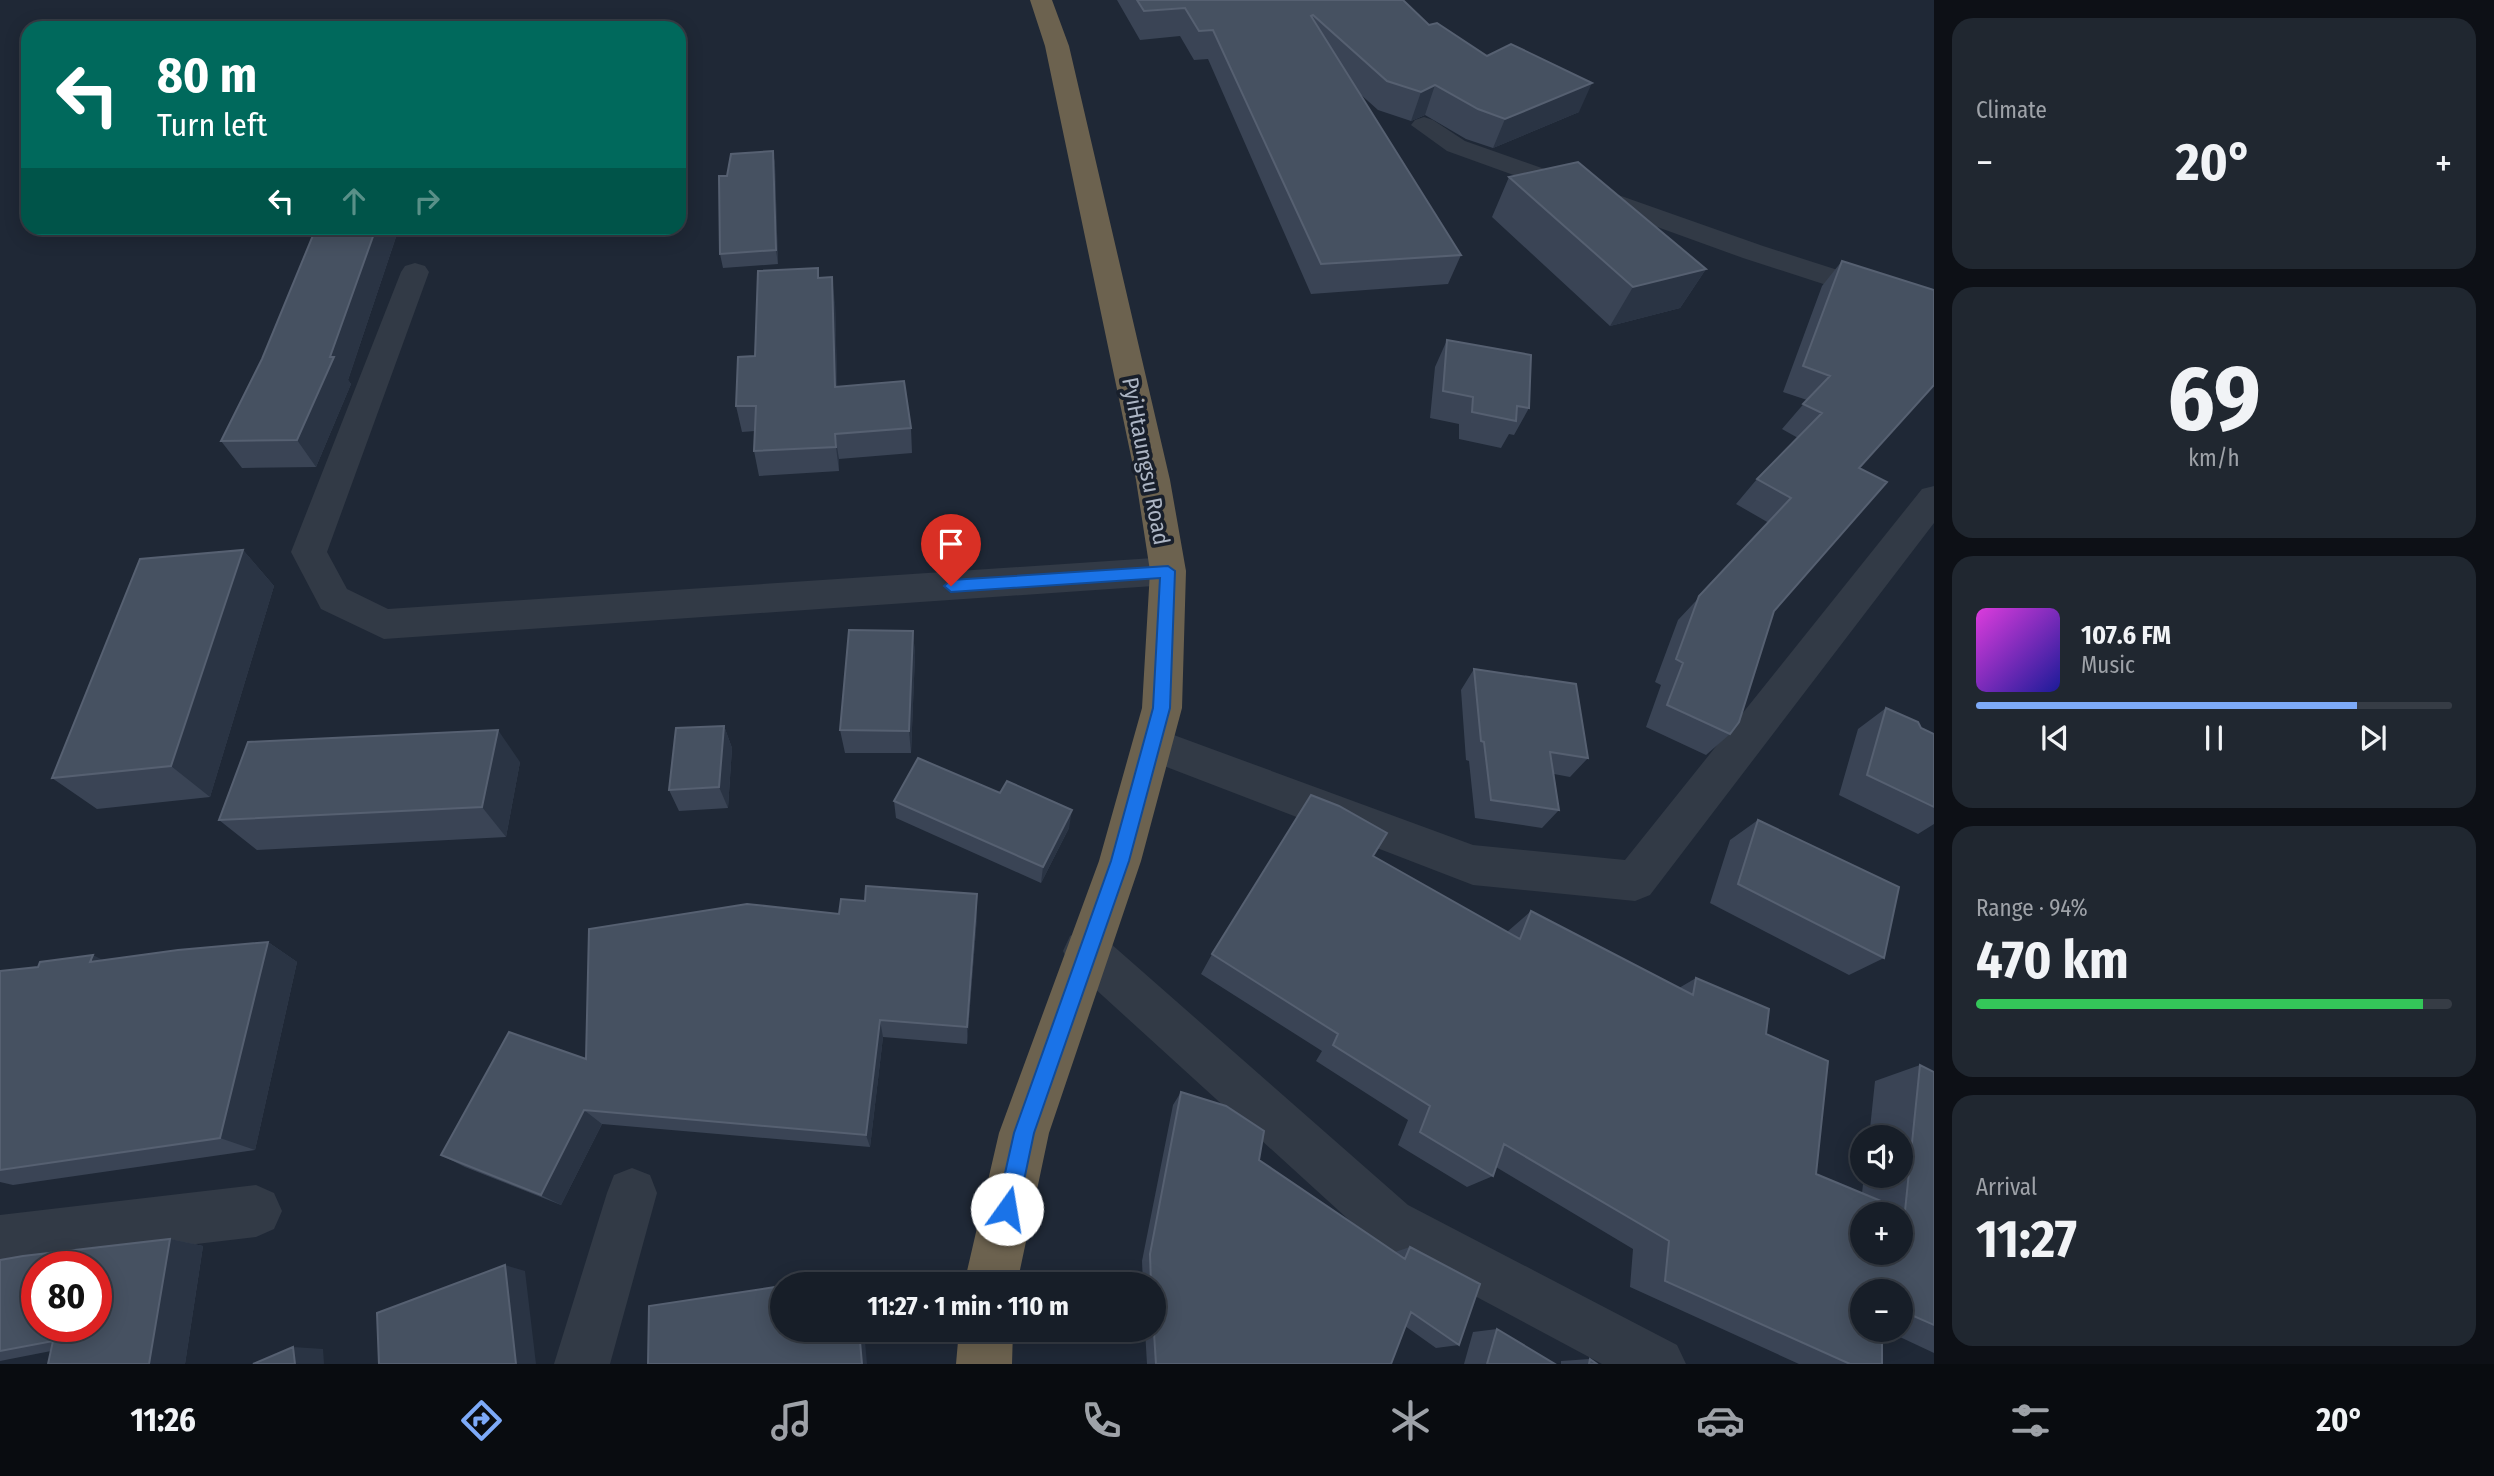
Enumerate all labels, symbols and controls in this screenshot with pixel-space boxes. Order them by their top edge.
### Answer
text: 80 m [157,46,257,105]
icon: left [42,49,133,140]
text: Climate [1976,96,2047,124]
text: Turn left [157,106,267,144]
text: 20° [2176,131,2252,194]
text: − [1976,140,1993,186]
text: + [2435,140,2452,186]
icon: left [262,182,300,220]
icon: ahead [335,182,373,220]
icon: right [408,182,446,220]
text: 69 [2167,344,2261,453]
street label: PyiHtaungsu Road [1116,375,1176,547]
text: km/h [2188,444,2240,472]
pin [921,514,981,586]
icon: arrive [932,525,970,563]
text: 107.6 FM [2081,620,2171,651]
text: Music [2081,651,2135,679]
icon: previous [2036,719,2074,757]
icon: pause [2195,719,2233,757]
icon: next [2354,719,2392,757]
text: Range · 94% [1976,894,2088,922]
text: 470 km [1976,929,2129,992]
map controls [1850,1125,1913,1342]
button: sound [1850,1125,1913,1188]
position arrow [970,1172,1044,1246]
text: Arrival [1976,1173,2037,1201]
button: + [1850,1202,1913,1265]
text: 11:27 [1976,1208,2077,1271]
speed limit sign: 80 [21,1251,112,1342]
button: − [1850,1279,1913,1342]
text: 11:27 · 1 min · 110 m [867,1291,1069,1322]
icon: directions [457,1396,506,1445]
icon: music [767,1396,816,1445]
icon: phone [1077,1396,1126,1445]
icon: climate [1386,1396,1435,1445]
icon: car [1696,1396,1745,1445]
icon: filters [2006,1396,2055,1445]
text: 11:26 [130,1401,196,1439]
text: 20° [2316,1401,2363,1439]

